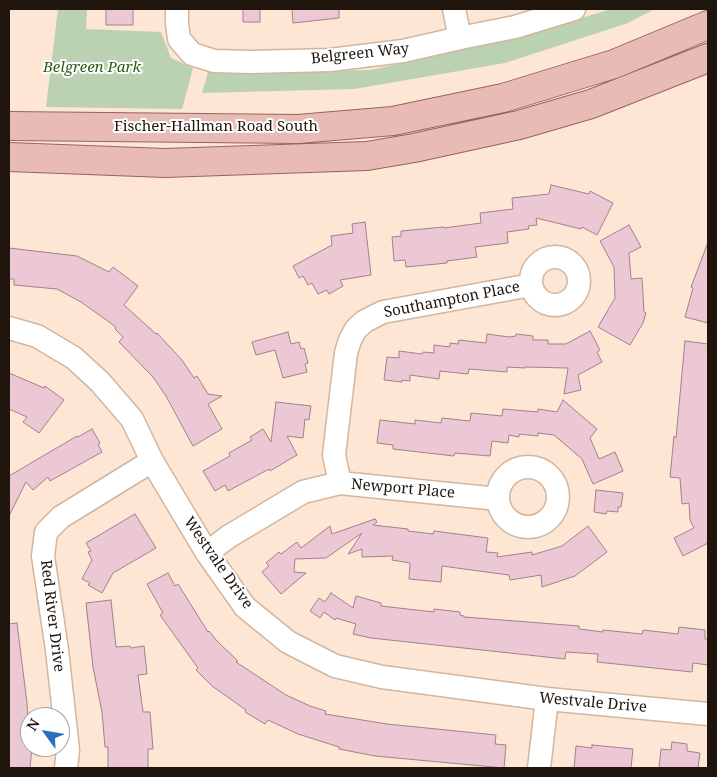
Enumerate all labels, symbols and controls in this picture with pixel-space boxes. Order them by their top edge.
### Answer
street label: Belgreen Way [310,40,410,68]
park label: Belgreen Park [43,59,141,77]
street label: Fischer-Hallman Road South [114,118,318,136]
street label: Southampton Place [383,278,521,322]
street label: Newport Place [350,475,456,503]
street label: Westvale Drive [180,514,256,612]
street label: Red River Drive [36,559,68,673]
street label: Westvale Drive [538,689,648,717]
north arrow [20,707,70,757]
text: N [22,715,44,734]

